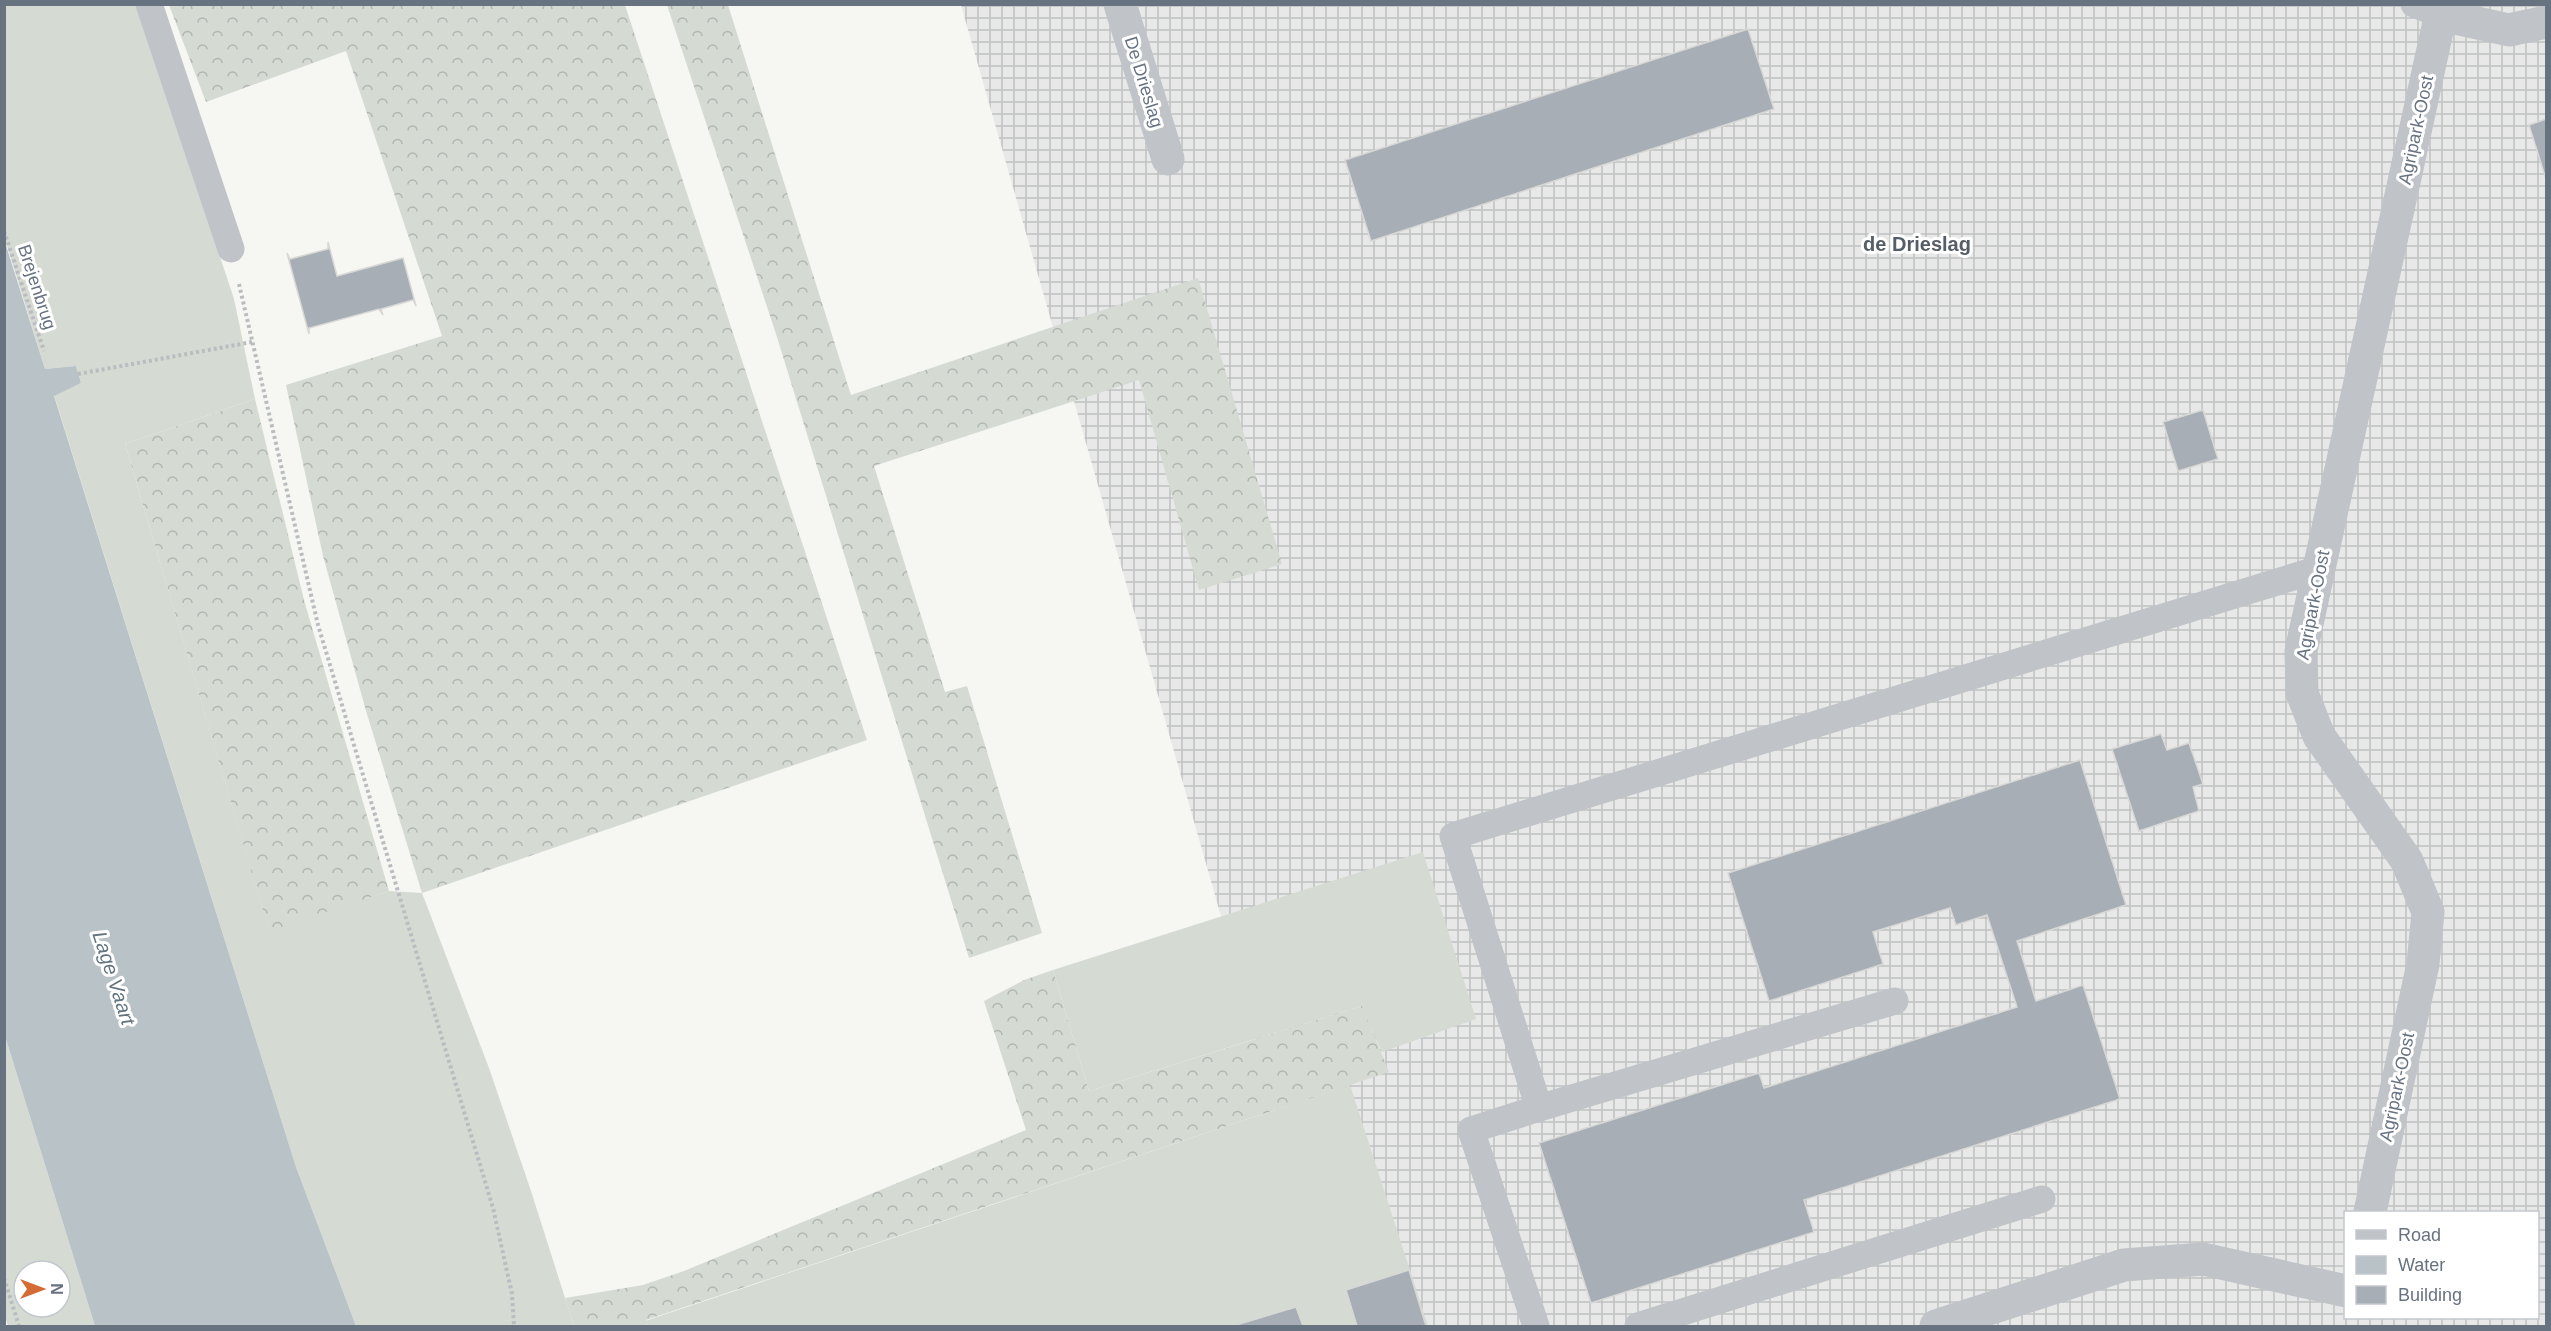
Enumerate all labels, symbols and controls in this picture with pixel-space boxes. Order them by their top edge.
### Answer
street label: De Drieslag [1121,34,1167,130]
street label: Agripark-Oost [2395,74,2437,186]
district label: de Drieslag [1863,233,1971,255]
street label: Brejenbrug [14,242,60,332]
street label: Agripark-Oost [2293,549,2333,661]
water label: Lage Vaart [89,928,140,1029]
street label: Agripark-Oost [2376,1031,2418,1143]
legend [2344,1211,2539,1319]
text: Road [2398,1225,2441,1245]
text: Water [2398,1255,2445,1275]
north arrow [12,1259,72,1319]
text: N [48,1283,65,1295]
text: Building [2398,1285,2462,1305]

